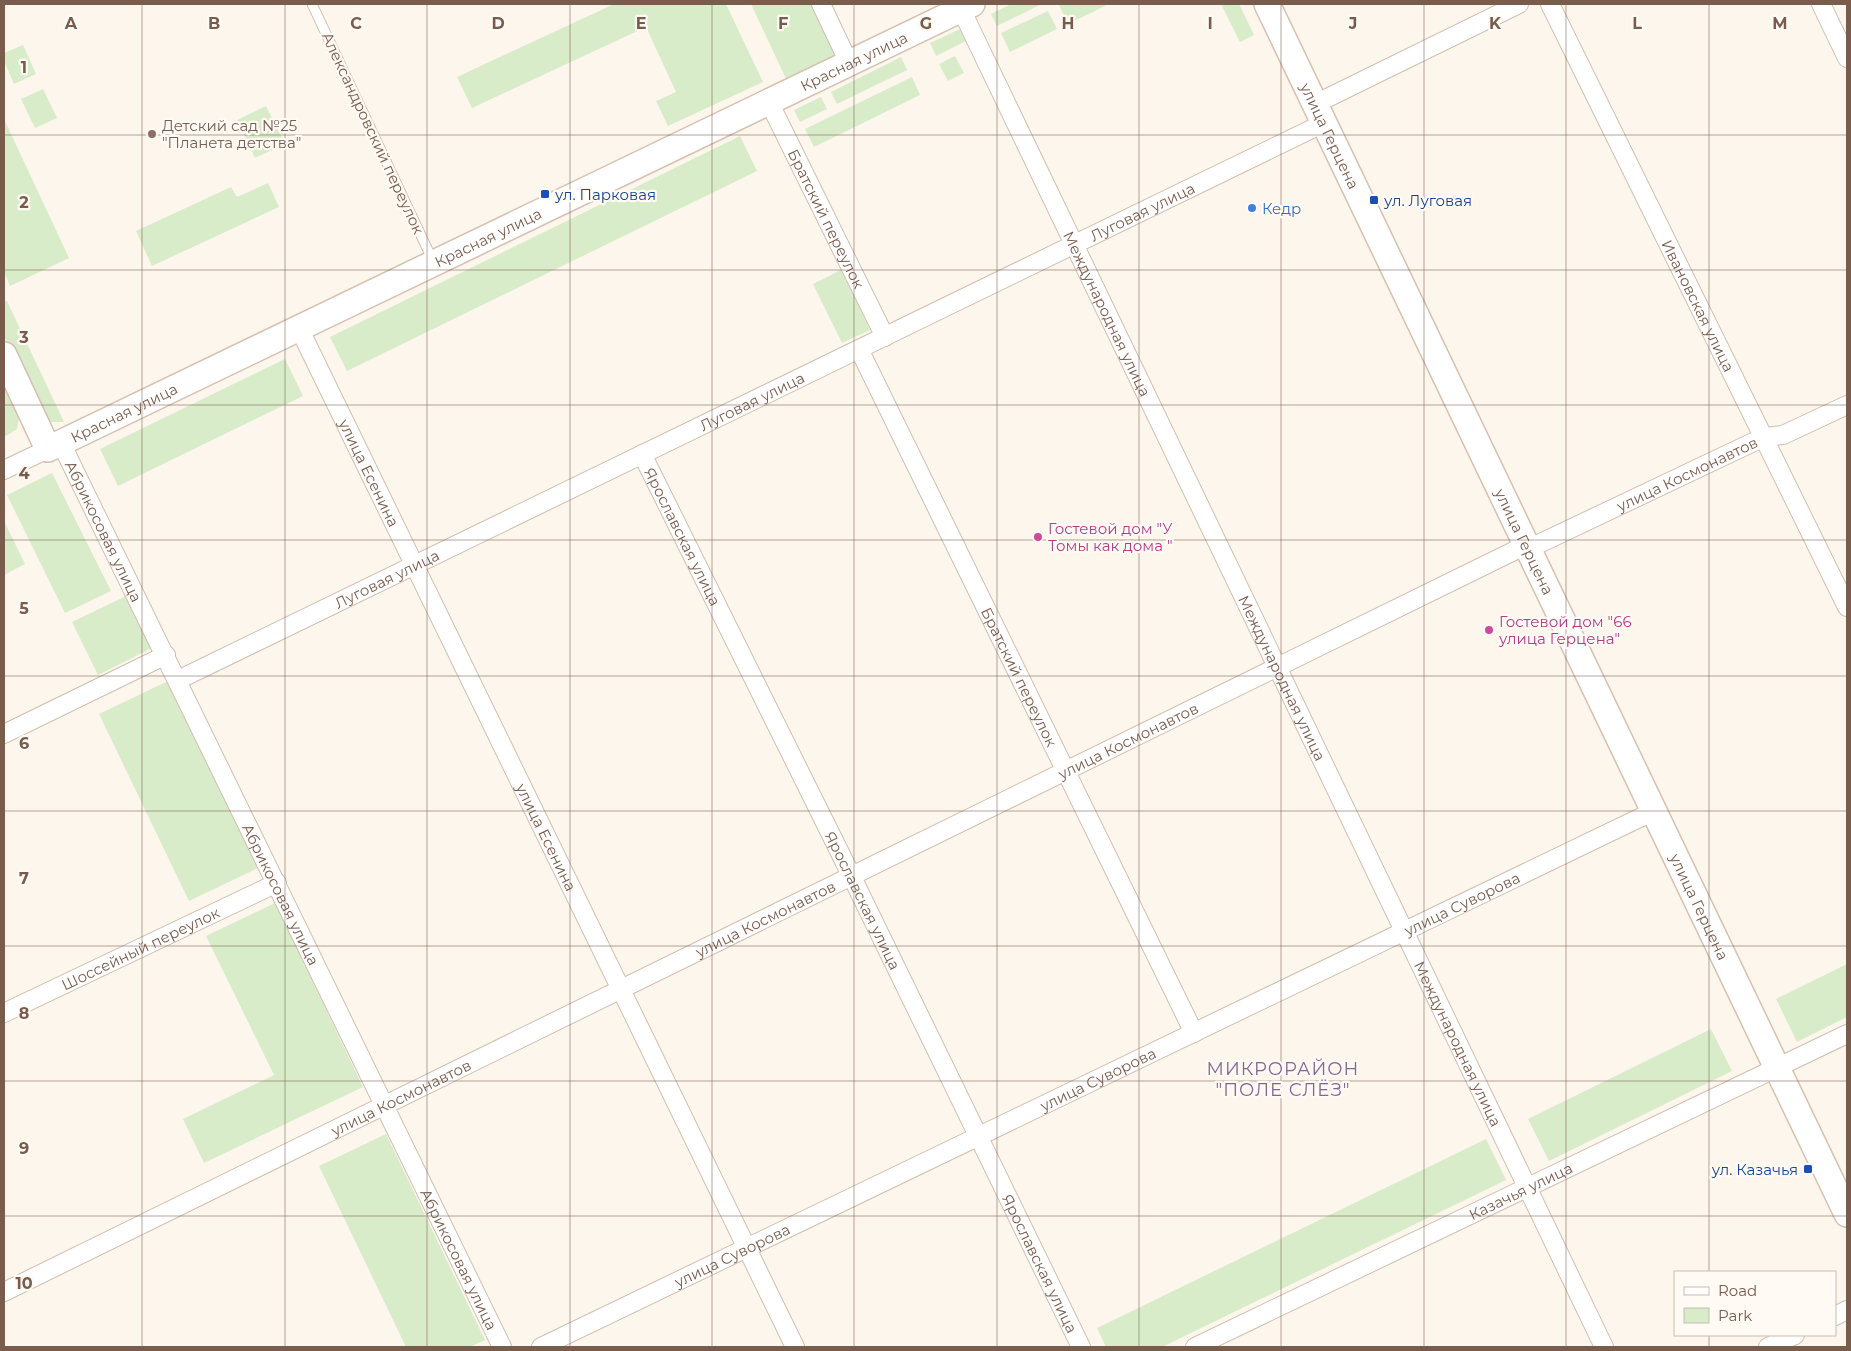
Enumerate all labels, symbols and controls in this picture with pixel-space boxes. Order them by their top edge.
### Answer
text: A [64,14,78,33]
text: B [208,14,220,33]
text: C [350,14,362,33]
text: D [491,14,505,33]
text: E [636,14,646,33]
text: F [778,14,788,33]
text: G [920,14,932,33]
text: H [1062,14,1074,33]
text: I [1207,14,1213,33]
text: J [1348,14,1357,33]
text: K [1489,14,1502,33]
text: L [1632,14,1642,33]
text: M [1772,14,1788,33]
street label: Красная улица [797,27,910,95]
street label: Александровский переулок [318,29,428,237]
text: 1 [21,58,27,77]
street label: улица Герцена [1296,79,1364,192]
place label: Детский сад №25 "Планета детства" [162,116,301,152]
marker: Детский сад №25 "Планета детства" [146,128,158,140]
street label: Братский переулок [784,146,869,292]
street label: Луговая улица [1087,178,1198,245]
place label: ул. Парковая [554,185,656,204]
marker: ул. Парковая [539,188,551,200]
place label: ул. Луговая [1383,191,1472,210]
text: 2 [19,193,29,212]
marker: ул. Луговая [1368,194,1380,206]
place label: Кедр [1262,199,1301,218]
marker: Кедр [1246,202,1258,214]
street label: Красная улица [431,203,545,271]
street label: Международная улица [1060,228,1155,399]
street label: Ивановская улица [1658,236,1739,375]
text: 3 [18,328,29,347]
street label: Луговая улица [696,368,807,435]
street label: Красная улица [67,379,181,446]
street label: улица Есенина [335,415,404,530]
street label: улица Космонавтов [1613,432,1761,516]
street label: Абрикосовая улица [61,457,147,605]
text: 4 [18,464,30,483]
street label: Ярославская улица [641,464,725,609]
street label: улица Герцена [1491,484,1558,598]
place label: Гостевой дом "У Томы как дома " [1048,519,1173,555]
marker: Гостевой дом "У Томы как дома " [1032,531,1044,543]
street label: Луговая улица [331,545,442,612]
street label: Международная улица [1235,592,1330,764]
text: 5 [19,599,29,618]
street label: Братский переулок [977,604,1062,750]
place label: Гостевой дом "66 улица Герцена" [1498,612,1632,648]
marker: Гостевой дом "66 улица Герцена" [1483,624,1495,636]
street label: улица Космонавтов [1054,698,1201,783]
text: 6 [19,734,29,753]
street label: улица Есенина [512,779,581,894]
street label: Абрикосовая улица [239,820,324,968]
street label: Ярославская улица [821,828,905,973]
street label: улица Герцена [1666,850,1733,963]
street label: улица Суворова [1400,868,1523,940]
text: 7 [19,869,29,888]
street label: улица Космонавтов [691,876,838,961]
street label: Шоссейный переулок [58,902,223,994]
street label: Международная улица [1410,958,1506,1130]
text: 8 [19,1004,29,1023]
street label: улица Суворова [1036,1043,1159,1115]
street label: улица Космонавтов [327,1055,474,1140]
district label: МИКРОРАЙОН "ПОЛЕ СЛЁЗ" [1207,1058,1359,1101]
text: 9 [19,1139,29,1158]
street label: Казачья улица [1466,1158,1575,1224]
place label: ул. Казачья [1711,1160,1798,1179]
marker: ул. Казачья [1802,1163,1814,1175]
street label: Абрикосовая улица [417,1185,502,1333]
street label: Ярославская улица [998,1191,1082,1336]
street label: улица Суворова [670,1219,793,1291]
legend [1674,1271,1836,1336]
text: 10 [15,1274,33,1293]
text: Road [1718,1281,1757,1300]
text: Park [1718,1306,1752,1325]

